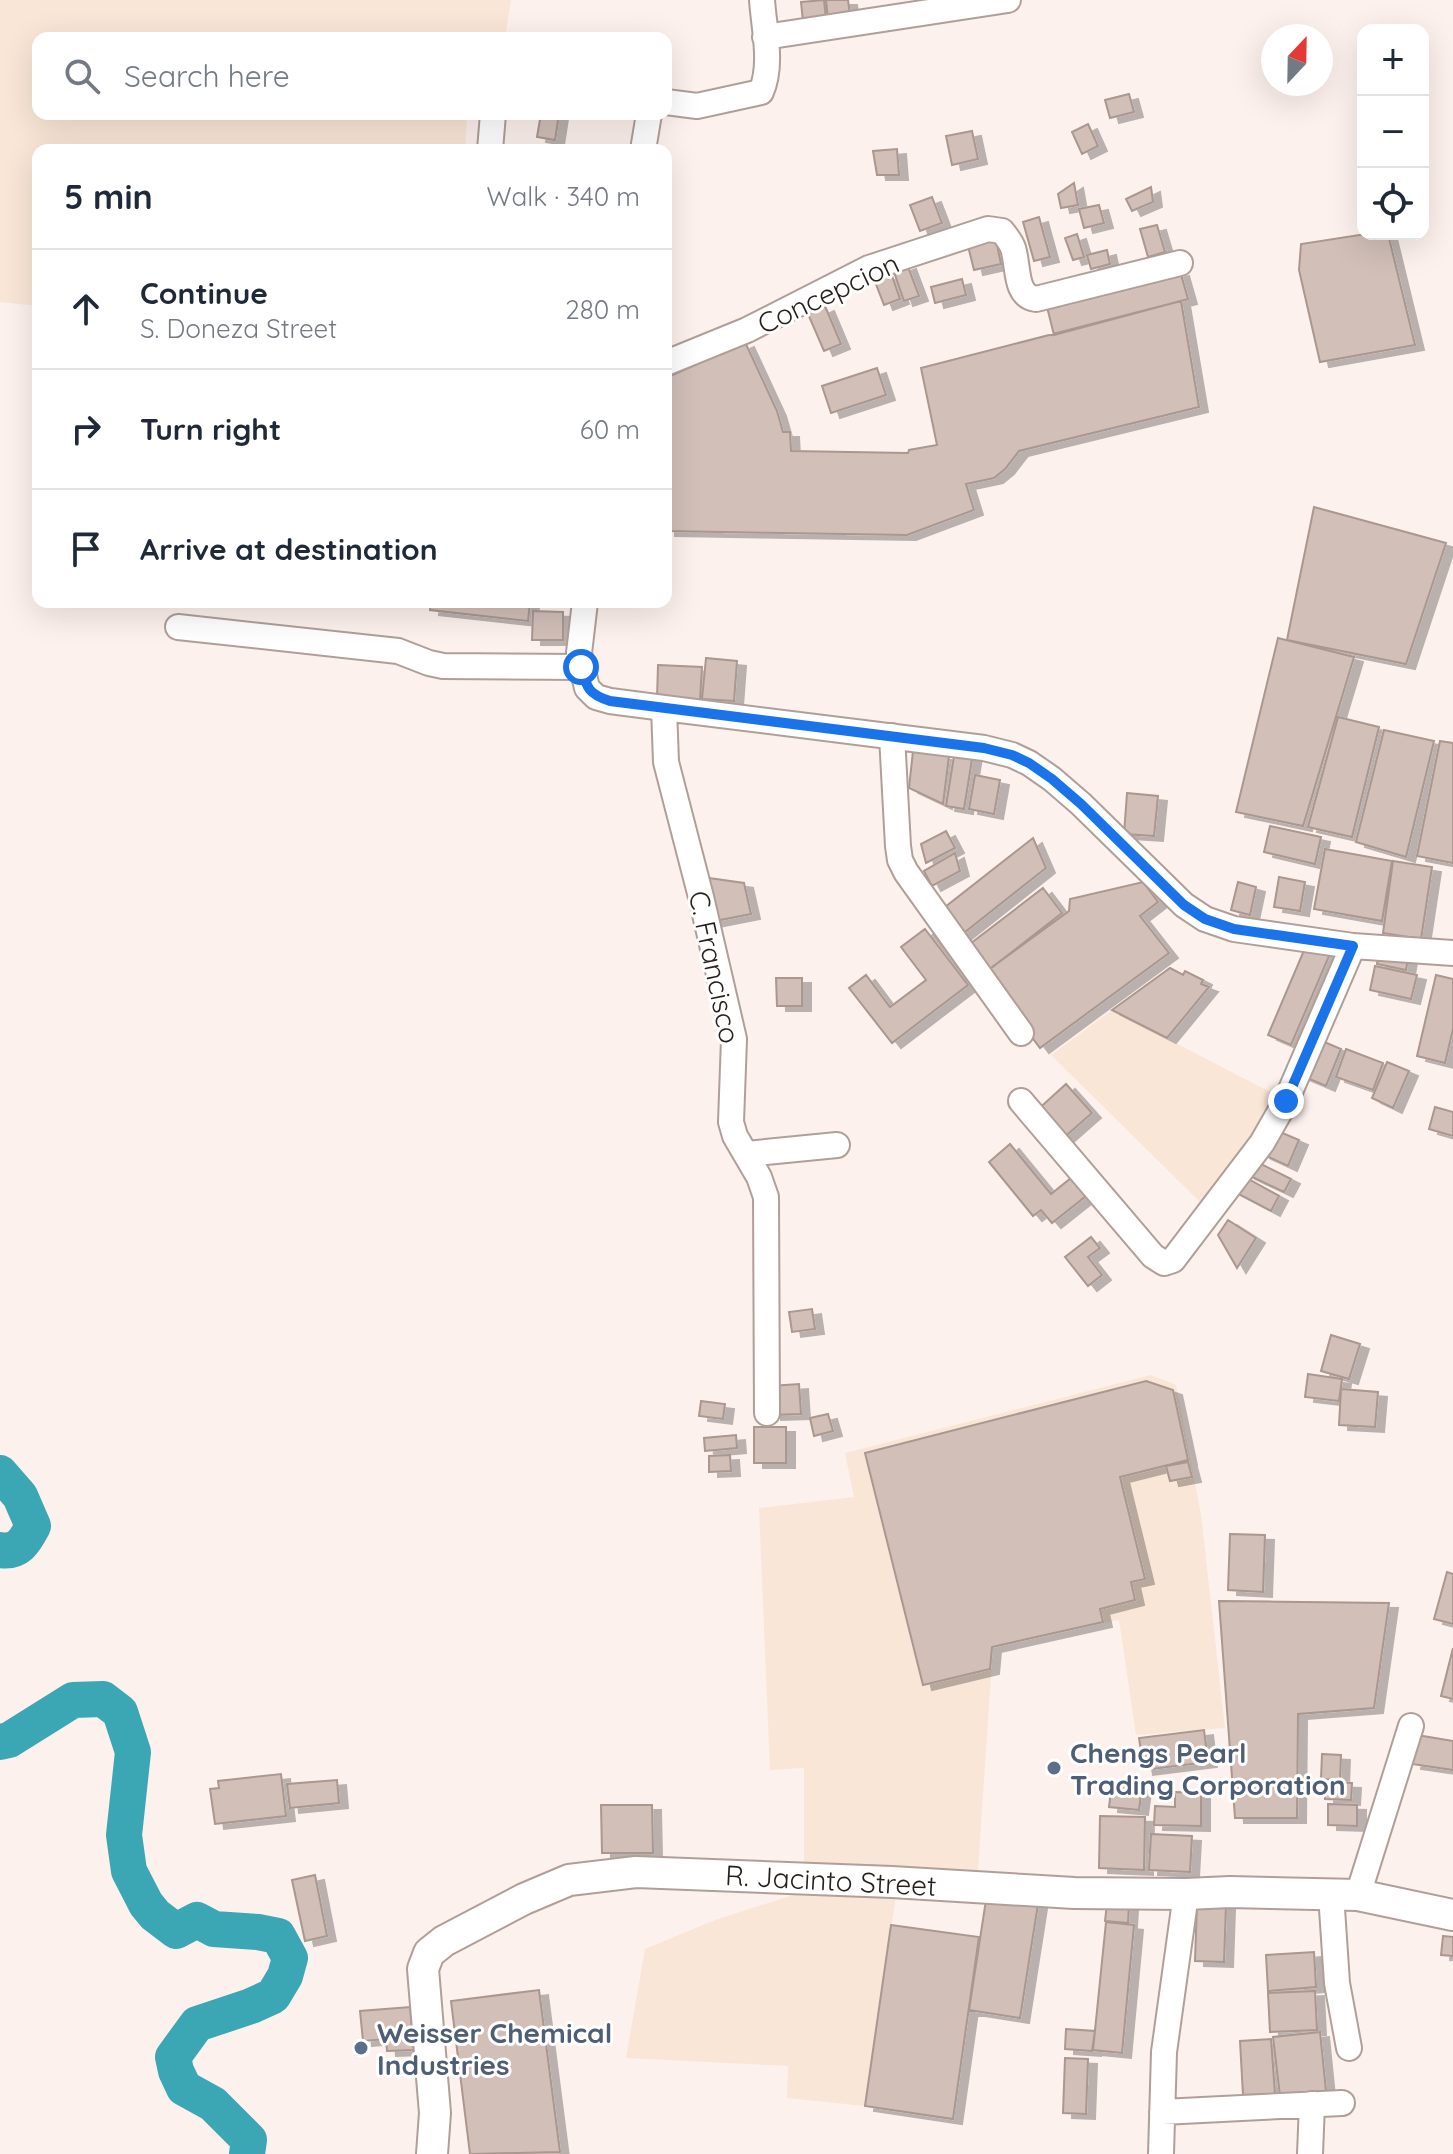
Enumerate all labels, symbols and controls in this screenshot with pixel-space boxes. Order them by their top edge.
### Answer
north arrow [1261,24,1333,96]
map controls [1357,24,1429,240]
button: + [1357,24,1429,96]
search box [32,32,672,120]
icon: search [60,54,104,98]
text: Search here [124,57,290,95]
button: − [1357,96,1429,168]
button: locate [1357,168,1429,240]
text: 5 min [64,175,153,218]
text: Walk · 340 m [487,180,640,213]
street label: Concepcion [752,245,904,341]
text: Continue [140,274,268,312]
icon: ahead [64,287,108,331]
text: 280 m [565,293,640,326]
text: S. Doneza Street [140,312,337,345]
icon: right [64,407,108,451]
text: Turn right [140,410,281,448]
text: 60 m [580,413,640,446]
icon: arrive [64,527,108,571]
text: Arrive at destination [140,530,438,568]
route start [563,649,599,685]
street label: C. Francisco [682,887,748,1047]
route end [1268,1083,1304,1119]
place label: Chengs Pearl Trading Corporation [1070,1735,1346,1802]
marker: Chengs Pearl Trading Corporation [1045,1759,1063,1777]
street label: R. Jacinto Street [724,1857,938,1903]
place label: Weisser Chemical Industries [377,2015,612,2082]
marker: Weisser Chemical Industries [352,2039,370,2057]

